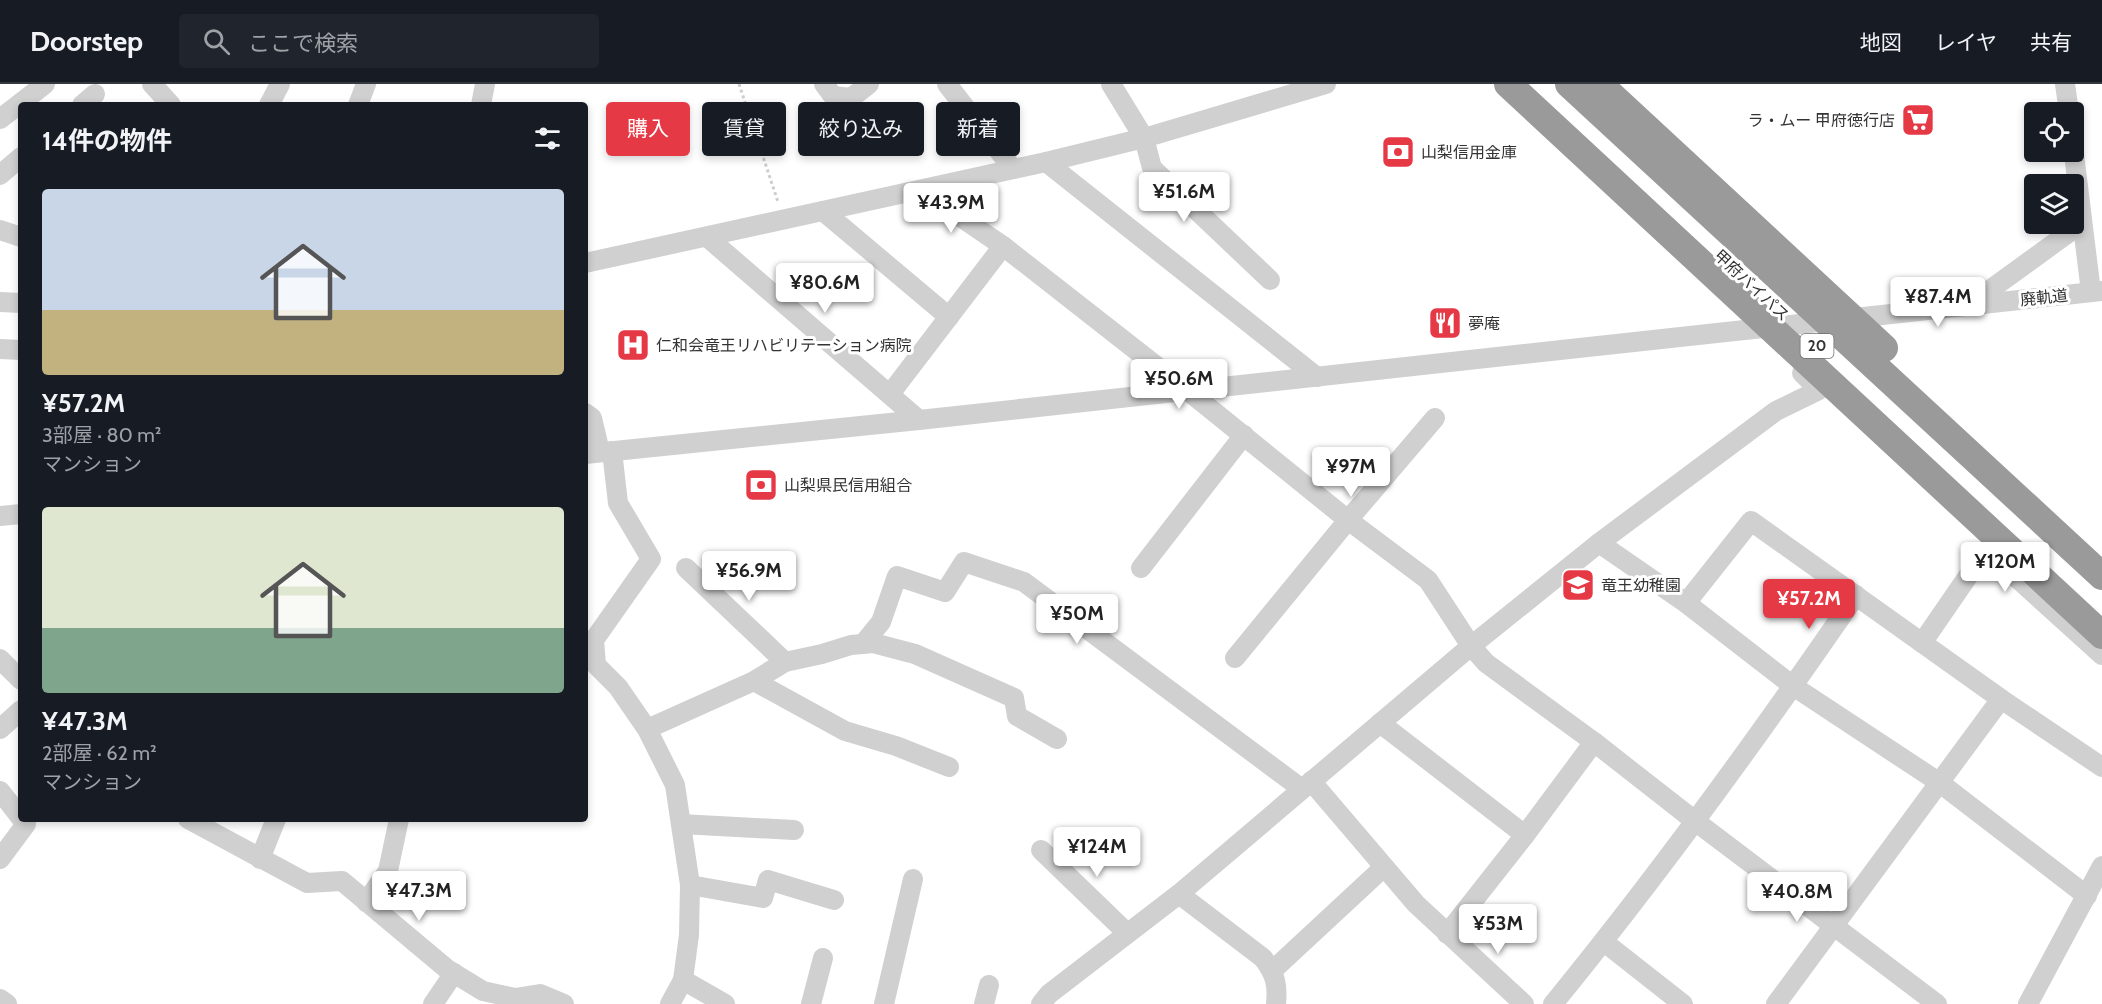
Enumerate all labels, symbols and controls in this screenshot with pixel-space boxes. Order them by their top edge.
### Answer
search box [179,14,599,68]
text: Doorstep [30,24,143,58]
icon: search [200,25,233,58]
text: ここで検索 [248,30,358,57]
text: 地図 [1860,30,1902,55]
text: レイヤ [1935,30,1997,55]
text: 共有 [2030,30,2072,55]
chip: 購入 [606,102,690,156]
chip: 賃貸 [702,102,786,156]
chip: 絞り込み [798,102,924,156]
chip: 新着 [936,102,1020,156]
supermarket icon: ラ・ムー 甲府徳行店 [1900,102,1936,138]
map controls [2024,102,2084,234]
button: locate [2024,102,2084,162]
place label: ラ・ムー 甲府徳行店 [1747,111,1895,130]
icon: filters [531,122,564,155]
text: 14件の物件 [42,125,172,157]
bank icon: 山梨信用金庫 [1380,134,1416,170]
place label: 山梨信用金庫 [1421,143,1517,162]
pin: ¥51.6M [1135,172,1233,223]
button: layers [2024,174,2084,234]
text: ¥51.6M [1153,179,1215,203]
pin: ¥43.9M [902,183,1000,234]
text: ¥43.9M [917,190,985,214]
icon: home [249,228,357,336]
street label: 甲府バイパス [1710,246,1793,325]
pin: ¥80.6M [776,263,874,314]
text: ¥80.6M [790,270,860,294]
pin: ¥87.4M [1889,277,1987,328]
text: ¥87.4M [1904,284,1972,308]
street label: 廃軌道 [2019,286,2069,309]
restaurant icon: 夢庵 [1427,305,1463,341]
place label: 夢庵 [1468,314,1500,333]
hospital icon: 仁和会竜王リハビリテーション病院 [615,327,651,363]
road number: 20 [1800,334,1834,358]
place label: 仁和会竜王リハビリテーション病院 [656,336,912,355]
pin: ¥50.6M [1130,359,1228,410]
text: ¥50.6M [1144,366,1214,390]
text: ¥57.2M [42,387,125,419]
text: 3部屋 · 80 m² [42,423,161,447]
pin: ¥97M [1315,447,1387,498]
text: マンション [42,452,142,476]
text: ¥97M [1326,454,1376,478]
bank icon: 山梨県民信用組合 [743,467,779,503]
place label: 山梨県民信用組合 [784,476,912,495]
pin: ¥120M [1963,542,2047,593]
icon: home [249,546,357,654]
text: ¥120M [1975,549,2035,573]
pin: ¥56.9M [700,551,798,602]
text: ¥56.9M [716,558,782,582]
school or university icon: 竜王幼稚園 [1560,567,1596,603]
place label: 竜王幼稚園 [1601,576,1681,595]
pin: ¥57.2M [1760,579,1858,630]
text: ¥57.2M [1777,586,1841,610]
pin: ¥50M [1041,594,1113,645]
text: ¥50M [1050,601,1104,625]
text: ¥47.3M [42,705,128,737]
text: 2部屋 · 62 m² [42,741,157,765]
text: マンション [42,770,142,794]
pin: ¥124M [1055,827,1139,878]
text: ¥124M [1067,834,1127,858]
pin: ¥47.3M [370,871,468,922]
pin: ¥40.8M [1748,872,1846,923]
text: ¥47.3M [386,878,452,902]
text: ¥40.8M [1761,879,1833,903]
pin: ¥53M [1462,904,1534,955]
text: ¥53M [1473,911,1523,935]

